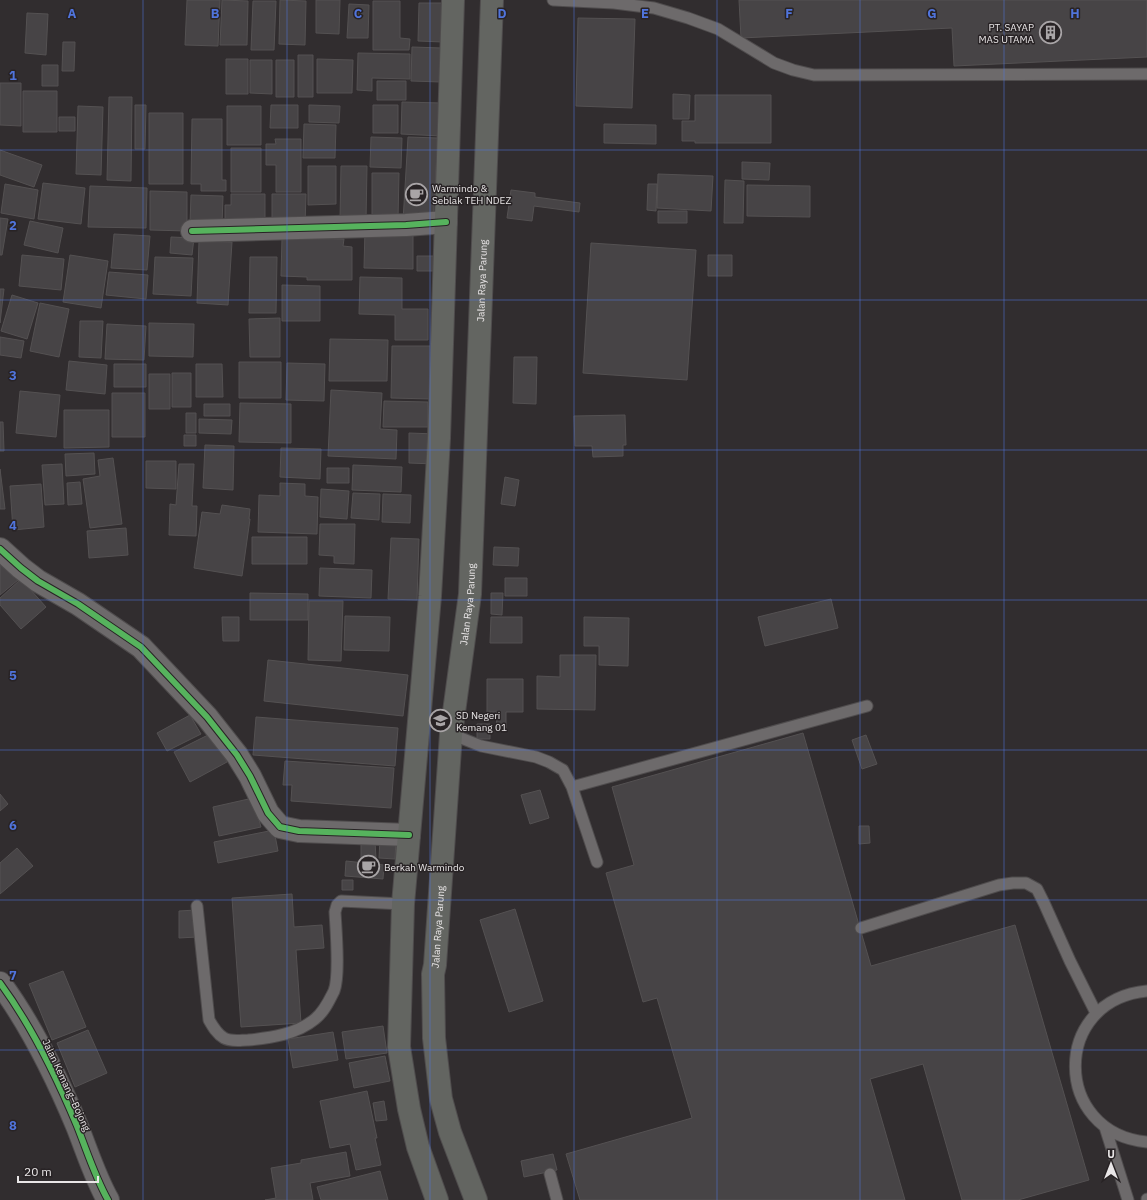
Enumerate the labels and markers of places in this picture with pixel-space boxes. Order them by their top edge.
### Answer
building icon: PT. SAYAP MAS UTAMA [1037,20,1063,46]
place label: PT. SAYAP MAS UTAMA [979,21,1035,46]
cafe icon: Warmindo & Seblak TEH NDEZ [403,181,429,207]
place label: Warmindo & Seblak TEH NDEZ [432,182,511,207]
school or university icon: SD Negeri Kemang 01 [427,708,453,734]
place label: SD Negeri Kemang 01 [456,709,507,734]
cafe icon: Berkah Warmindo [355,854,381,880]
place label: Berkah Warmindo [384,861,465,874]

